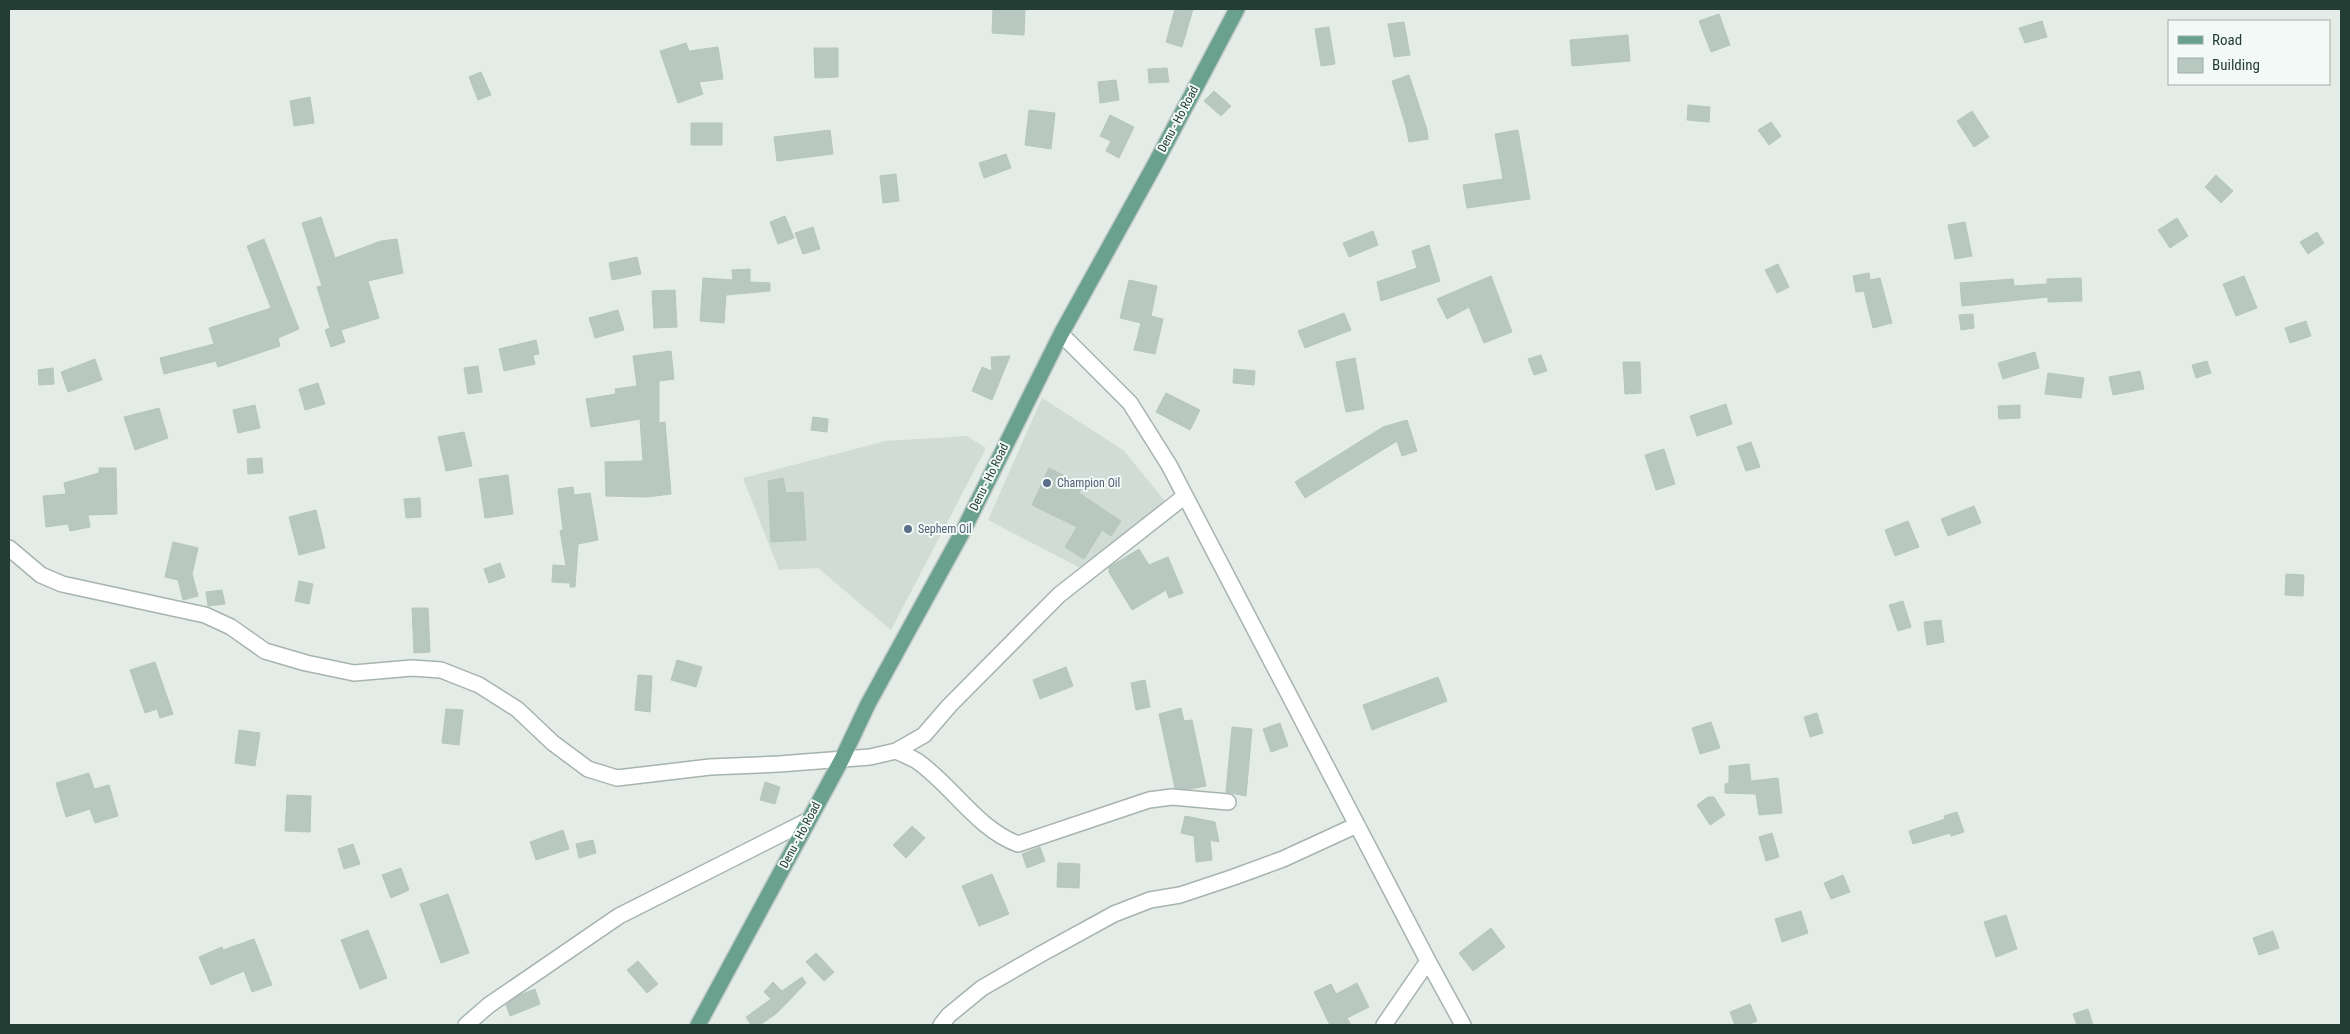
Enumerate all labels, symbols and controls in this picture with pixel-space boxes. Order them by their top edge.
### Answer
legend [2168,20,2330,85]
text: Road [2212,31,2242,49]
text: Building [2212,56,2260,74]
street label: Denu - Ho Road [1155,83,1201,154]
street label: Denu - Ho Road [967,441,1011,513]
place label: Champion Oil [1057,476,1120,490]
marker: Champion Oil [1041,477,1053,489]
place label: Sephem Oil [918,522,972,536]
marker: Sephem Oil [902,523,914,535]
street label: Denu - Ho Road [777,799,823,870]

